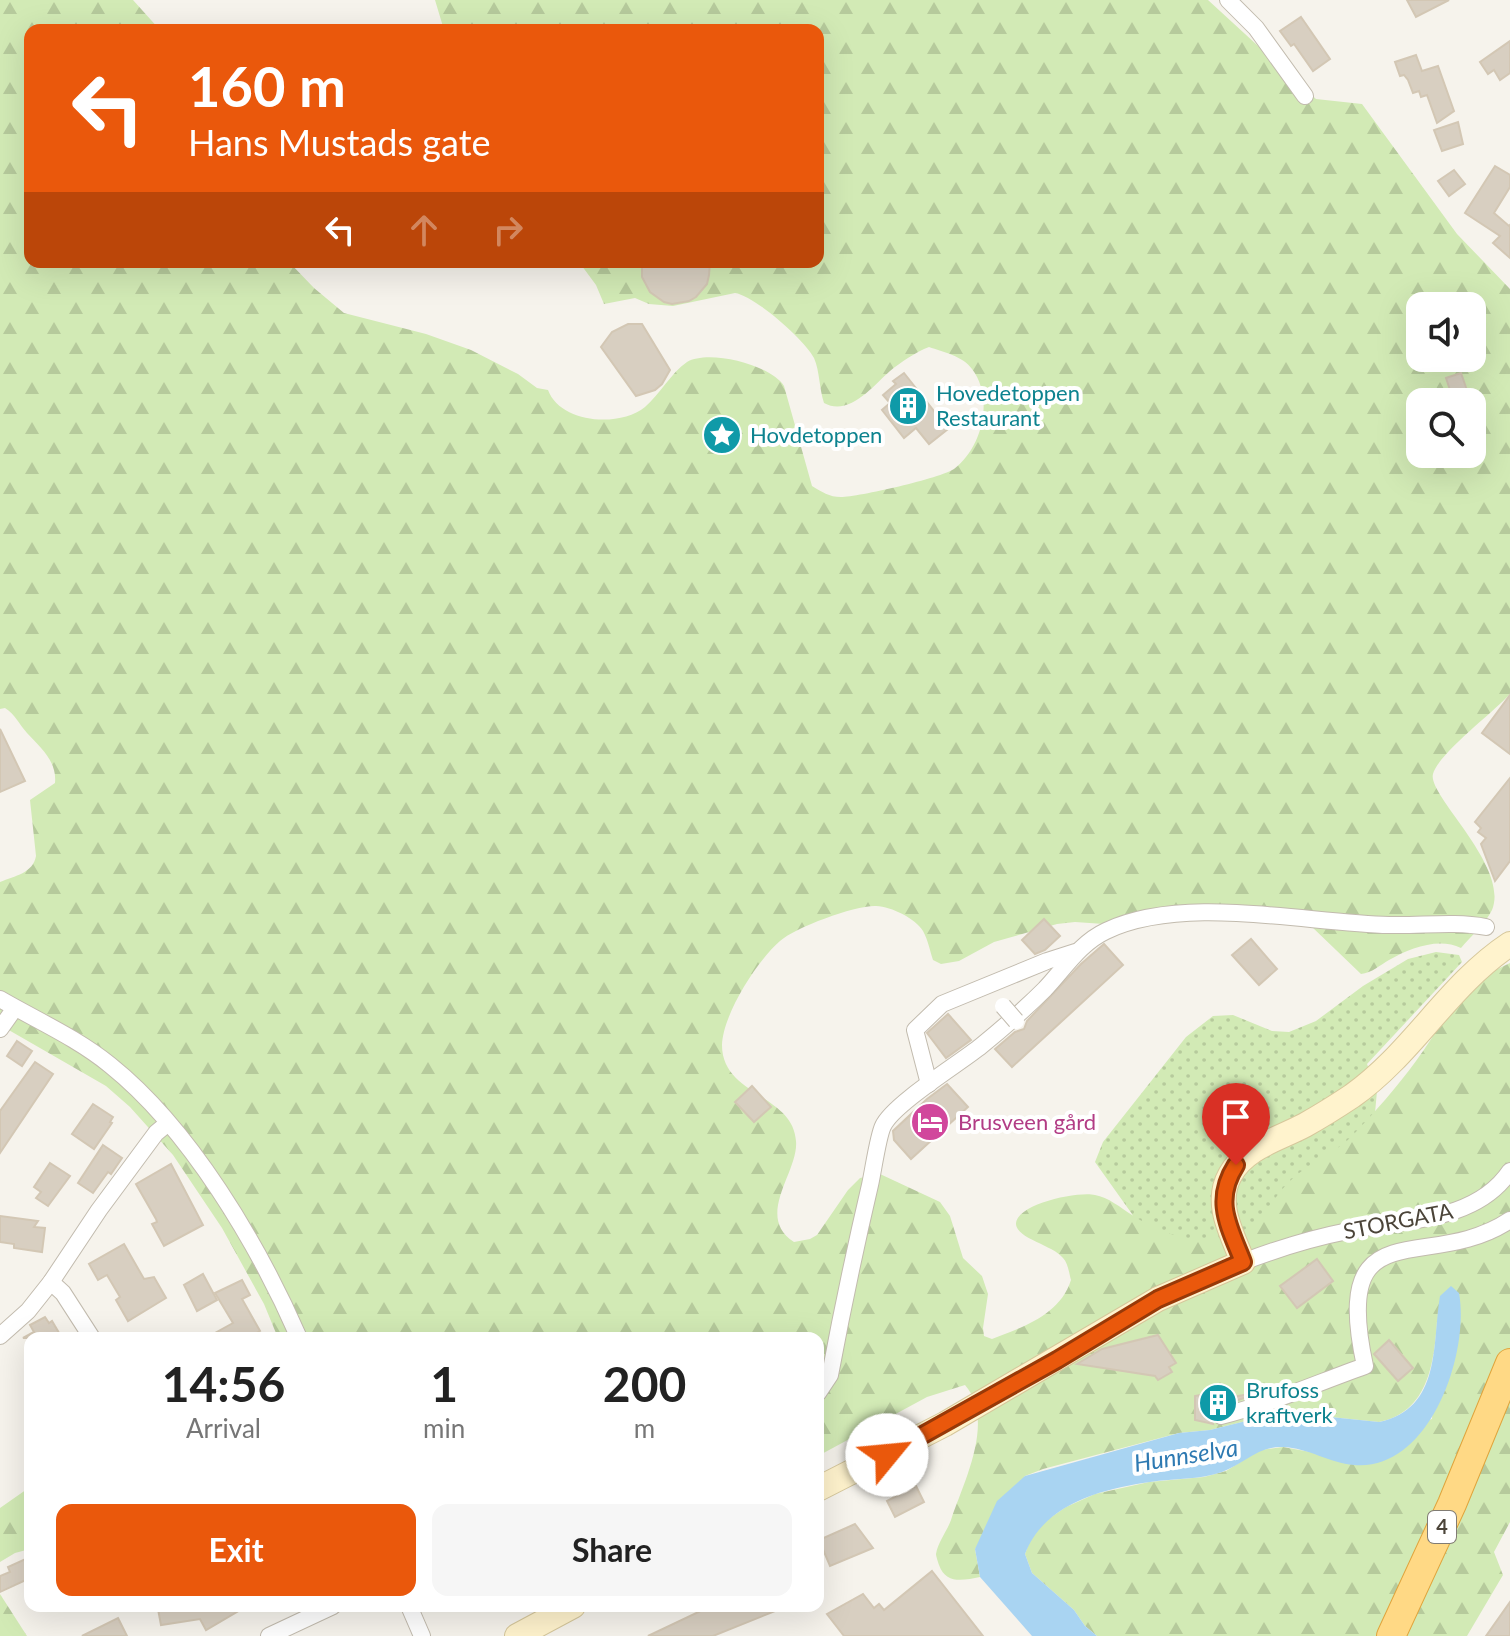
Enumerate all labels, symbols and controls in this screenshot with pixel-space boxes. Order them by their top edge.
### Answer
text: 160 m [188,52,346,119]
icon: left [56,56,160,160]
text: Hans Mustads gate [188,120,490,164]
icon: left [318,208,362,252]
icon: ahead [402,208,446,252]
icon: right [486,208,530,252]
map controls [1406,292,1486,468]
button: sound [1406,292,1486,372]
place label: Hovedetoppen Restaurant [936,379,1080,431]
building icon: Hovedetoppen Restaurant [887,385,929,427]
button: search [1406,388,1486,468]
place icon: Hovdetoppen [701,414,743,456]
place label: Hovdetoppen [750,421,882,448]
pin [1202,1083,1270,1165]
icon: arrive [1214,1095,1258,1139]
hotel icon: Brusveen gård [909,1101,951,1143]
place label: Brusveen gård [958,1108,1096,1135]
street label: STORGATA [1341,1197,1455,1244]
text: 14:56 [162,1355,285,1412]
text: 1 [430,1355,458,1412]
text: 200 [603,1355,686,1412]
place label: Brufoss kraftverk [1246,1376,1334,1428]
building icon: Brufoss kraftverk [1197,1382,1239,1424]
text: Arrival [186,1412,261,1444]
text: min [423,1412,465,1444]
text: m [634,1412,655,1444]
position arrow [845,1413,929,1497]
water label: Hunnselva [1132,1432,1240,1477]
button: Exit [56,1504,416,1596]
button: Share [432,1504,792,1596]
road number: 4 [1428,1511,1456,1543]

